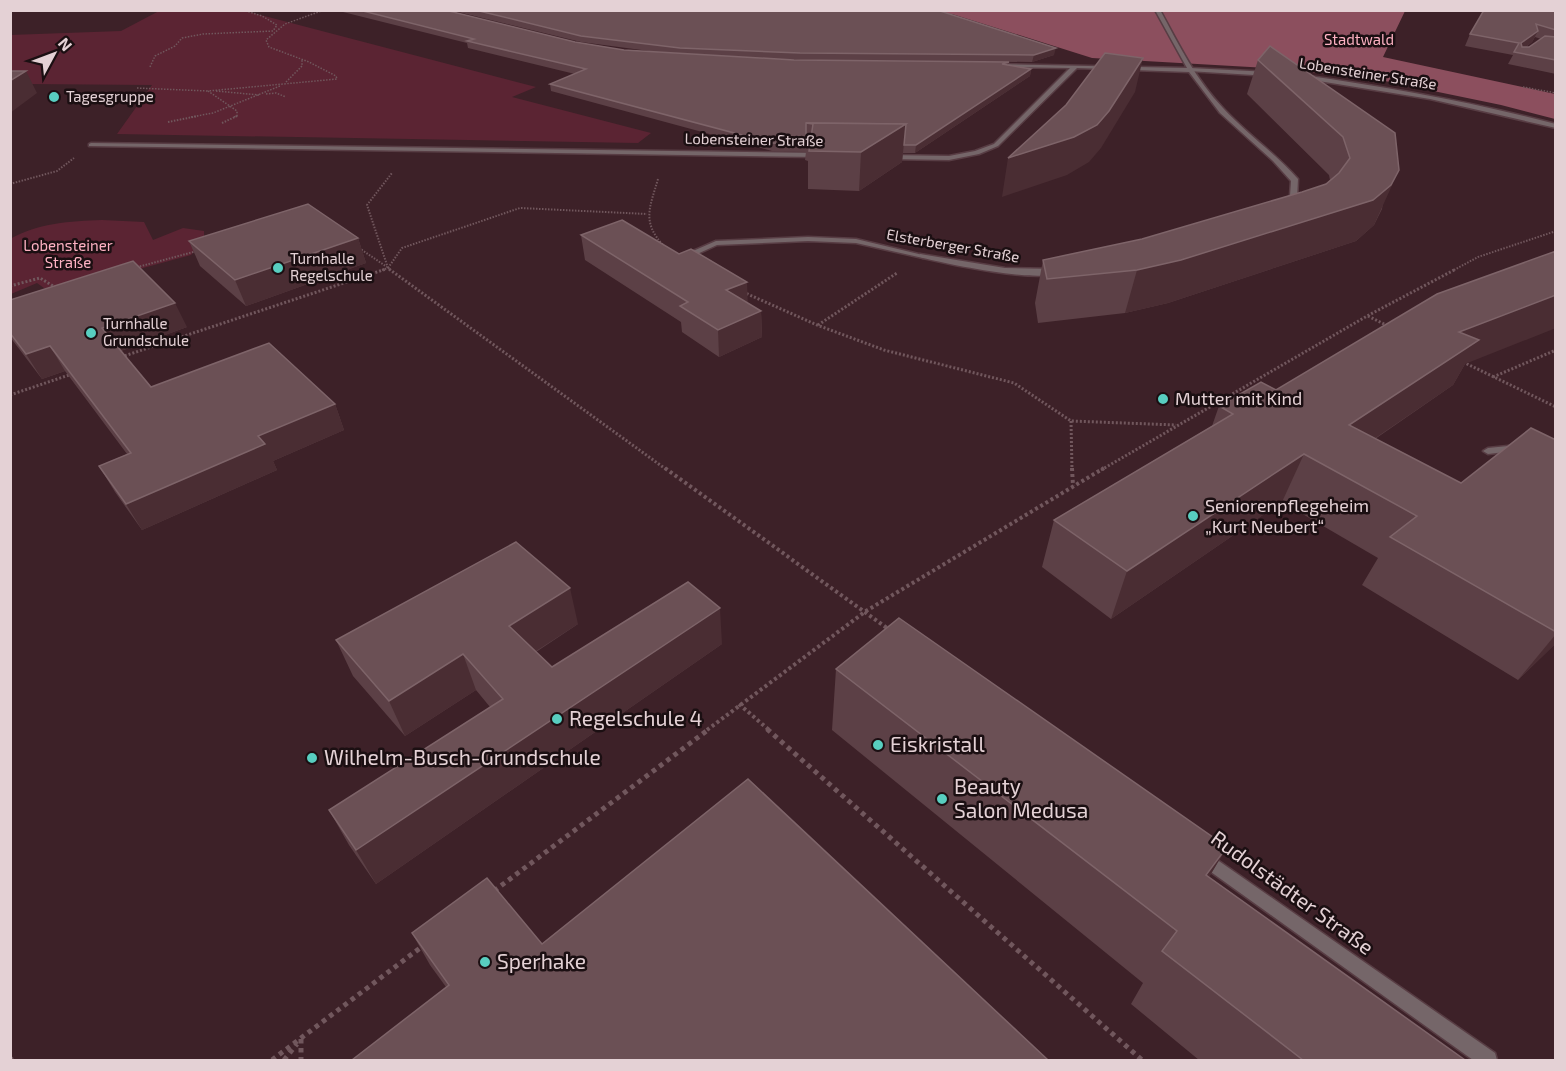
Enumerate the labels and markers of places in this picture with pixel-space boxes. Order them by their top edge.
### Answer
place label: Tagesgruppe [66,87,154,105]
marker: Tagesgruppe [47,90,61,104]
place label: Turnhalle Regelschule [290,249,373,284]
marker: Turnhalle Regelschule [271,261,285,275]
place label: Turnhalle Grundschule [103,314,189,349]
marker: Turnhalle Grundschule [84,326,98,340]
place label: Mutter mit Kind [1175,387,1302,409]
marker: Mutter mit Kind [1156,392,1170,406]
place label: Seniorenpflegeheim „Kurt Neubert“ [1205,494,1369,537]
marker: Seniorenpflegeheim „Kurt Neubert“ [1186,509,1200,523]
place label: Regelschule 4 [569,705,703,730]
marker: Regelschule 4 [550,712,564,726]
place label: Eiskristall [890,731,985,756]
marker: Eiskristall [871,738,885,752]
place label: Wilhelm-Busch-Grundschule [324,744,601,769]
marker: Wilhelm-Busch-Grundschule [305,751,319,765]
place label: Beauty Salon Medusa [954,773,1088,822]
marker: Beauty Salon Medusa [935,792,949,806]
place label: Sperhake [497,948,586,973]
marker: Sperhake [478,955,492,969]

